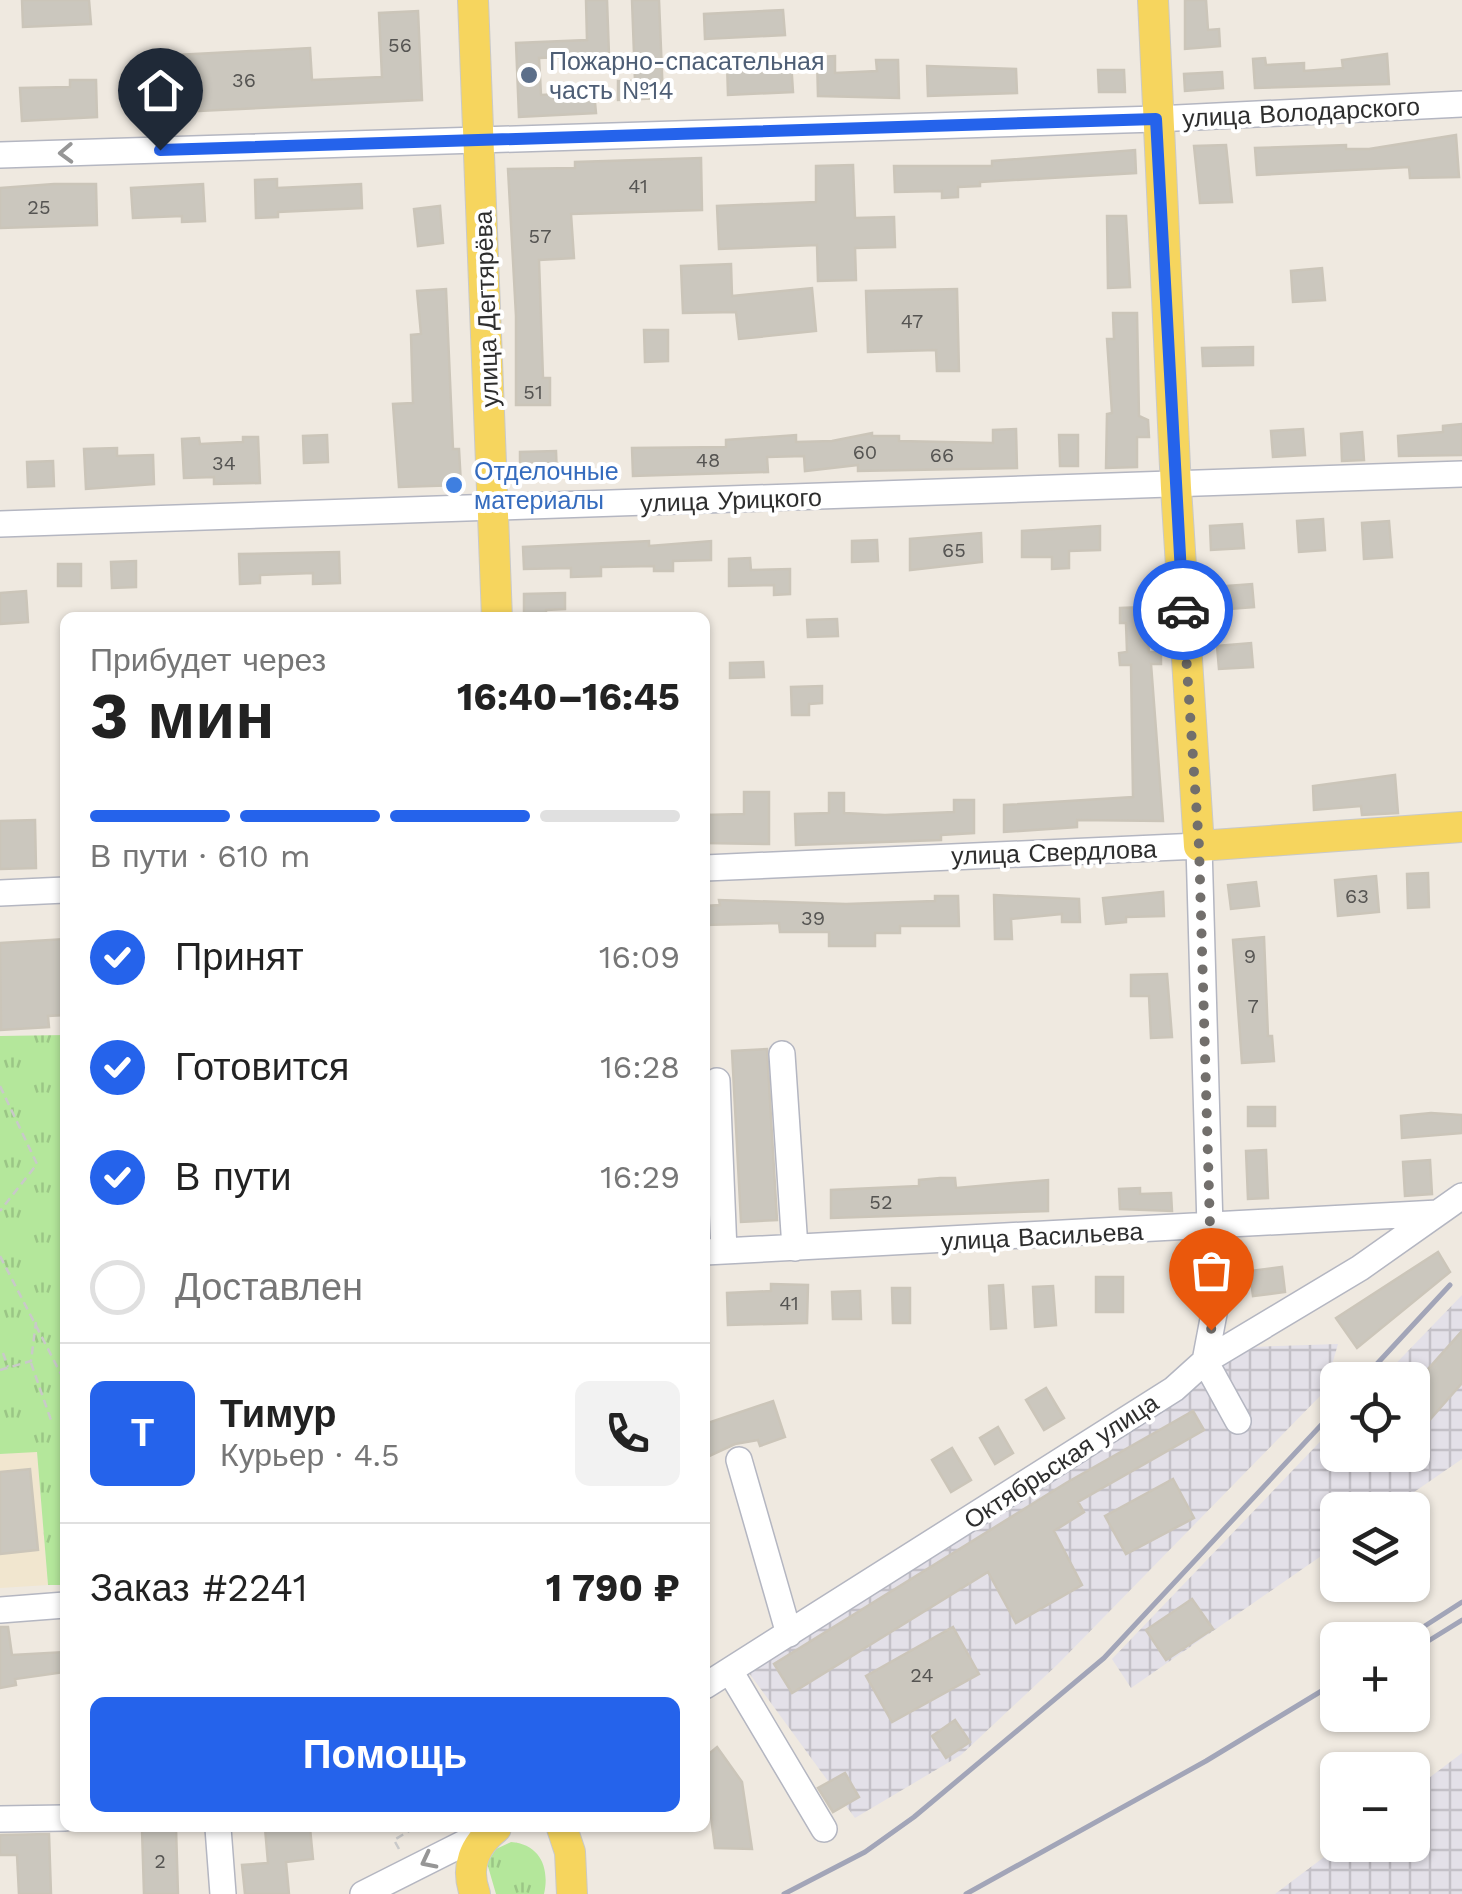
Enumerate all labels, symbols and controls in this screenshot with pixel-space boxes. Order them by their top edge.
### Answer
house number: 56 [388,33,412,57]
place label: Пожарно-спасательная часть №14 [549,47,824,105]
pin [118,48,203,151]
icon: home [133,63,188,118]
marker: Пожарно-спасательная часть №14 [518,64,540,86]
house number: 36 [232,68,256,92]
street label: улица Володарского [1181,92,1421,133]
one-way arrow [58,143,74,164]
house number: 41 [628,174,648,198]
house number: 25 [27,195,51,219]
street label: улица Дегтярёва [469,210,504,408]
house number: 57 [529,224,551,248]
house number: 47 [901,309,923,333]
house number: 51 [523,380,543,404]
house number: 60 [853,440,877,464]
house number: 66 [930,443,954,467]
house number: 48 [696,448,720,472]
house number: 34 [212,451,236,475]
place label: Отделочные материалы [474,457,619,515]
marker: Отделочные материалы [443,474,465,496]
street label: улица Урицкого [640,483,822,518]
house number: 65 [942,538,966,562]
courier [1133,560,1233,660]
icon: car [1156,583,1211,638]
text: Прибудет через [90,641,326,679]
text: 16:40–16:45 [457,675,680,719]
text: 3 мин [90,678,274,754]
street label: улица Свердлова [951,834,1157,871]
text: В пути · 610 m [90,837,310,875]
house number: 63 [1345,884,1369,908]
house number: 39 [801,906,825,930]
icon: check [90,930,145,985]
text: Принят [175,935,304,979]
text: 16:09 [599,938,680,976]
house number: 9 [1244,944,1256,968]
house number: 7 [1247,994,1259,1018]
icon: check [90,1040,145,1095]
text: Готовится [175,1045,349,1089]
text: 16:28 [600,1048,680,1086]
icon: check [90,1150,145,1205]
text: В пути [175,1155,292,1199]
text: 16:29 [600,1158,680,1196]
house number: 52 [869,1190,893,1214]
street label: улица Васильева [940,1217,1144,1256]
pin [1169,1228,1254,1331]
icon: bag [1184,1243,1239,1298]
text: Доставлен [175,1265,363,1309]
house number: 41 [779,1291,799,1315]
map controls [1320,1362,1430,1862]
button: locate [1320,1362,1430,1472]
button: phone [575,1381,680,1486]
street label: Октябрьская улица [959,1388,1164,1535]
text: Тимур [220,1392,337,1436]
text: Т [131,1411,154,1455]
text: Курьер · 4.5 [220,1436,400,1474]
button: layers [1320,1492,1430,1602]
text: Заказ #2241 [90,1566,308,1610]
text: 1 790 ₽ [546,1566,680,1610]
button: + [1320,1622,1430,1732]
house number: 24 [910,1663,934,1687]
button: Помощь [90,1697,680,1812]
button: − [1320,1752,1430,1862]
house number: 2 [154,1849,166,1873]
one-way arrow [421,1849,439,1868]

